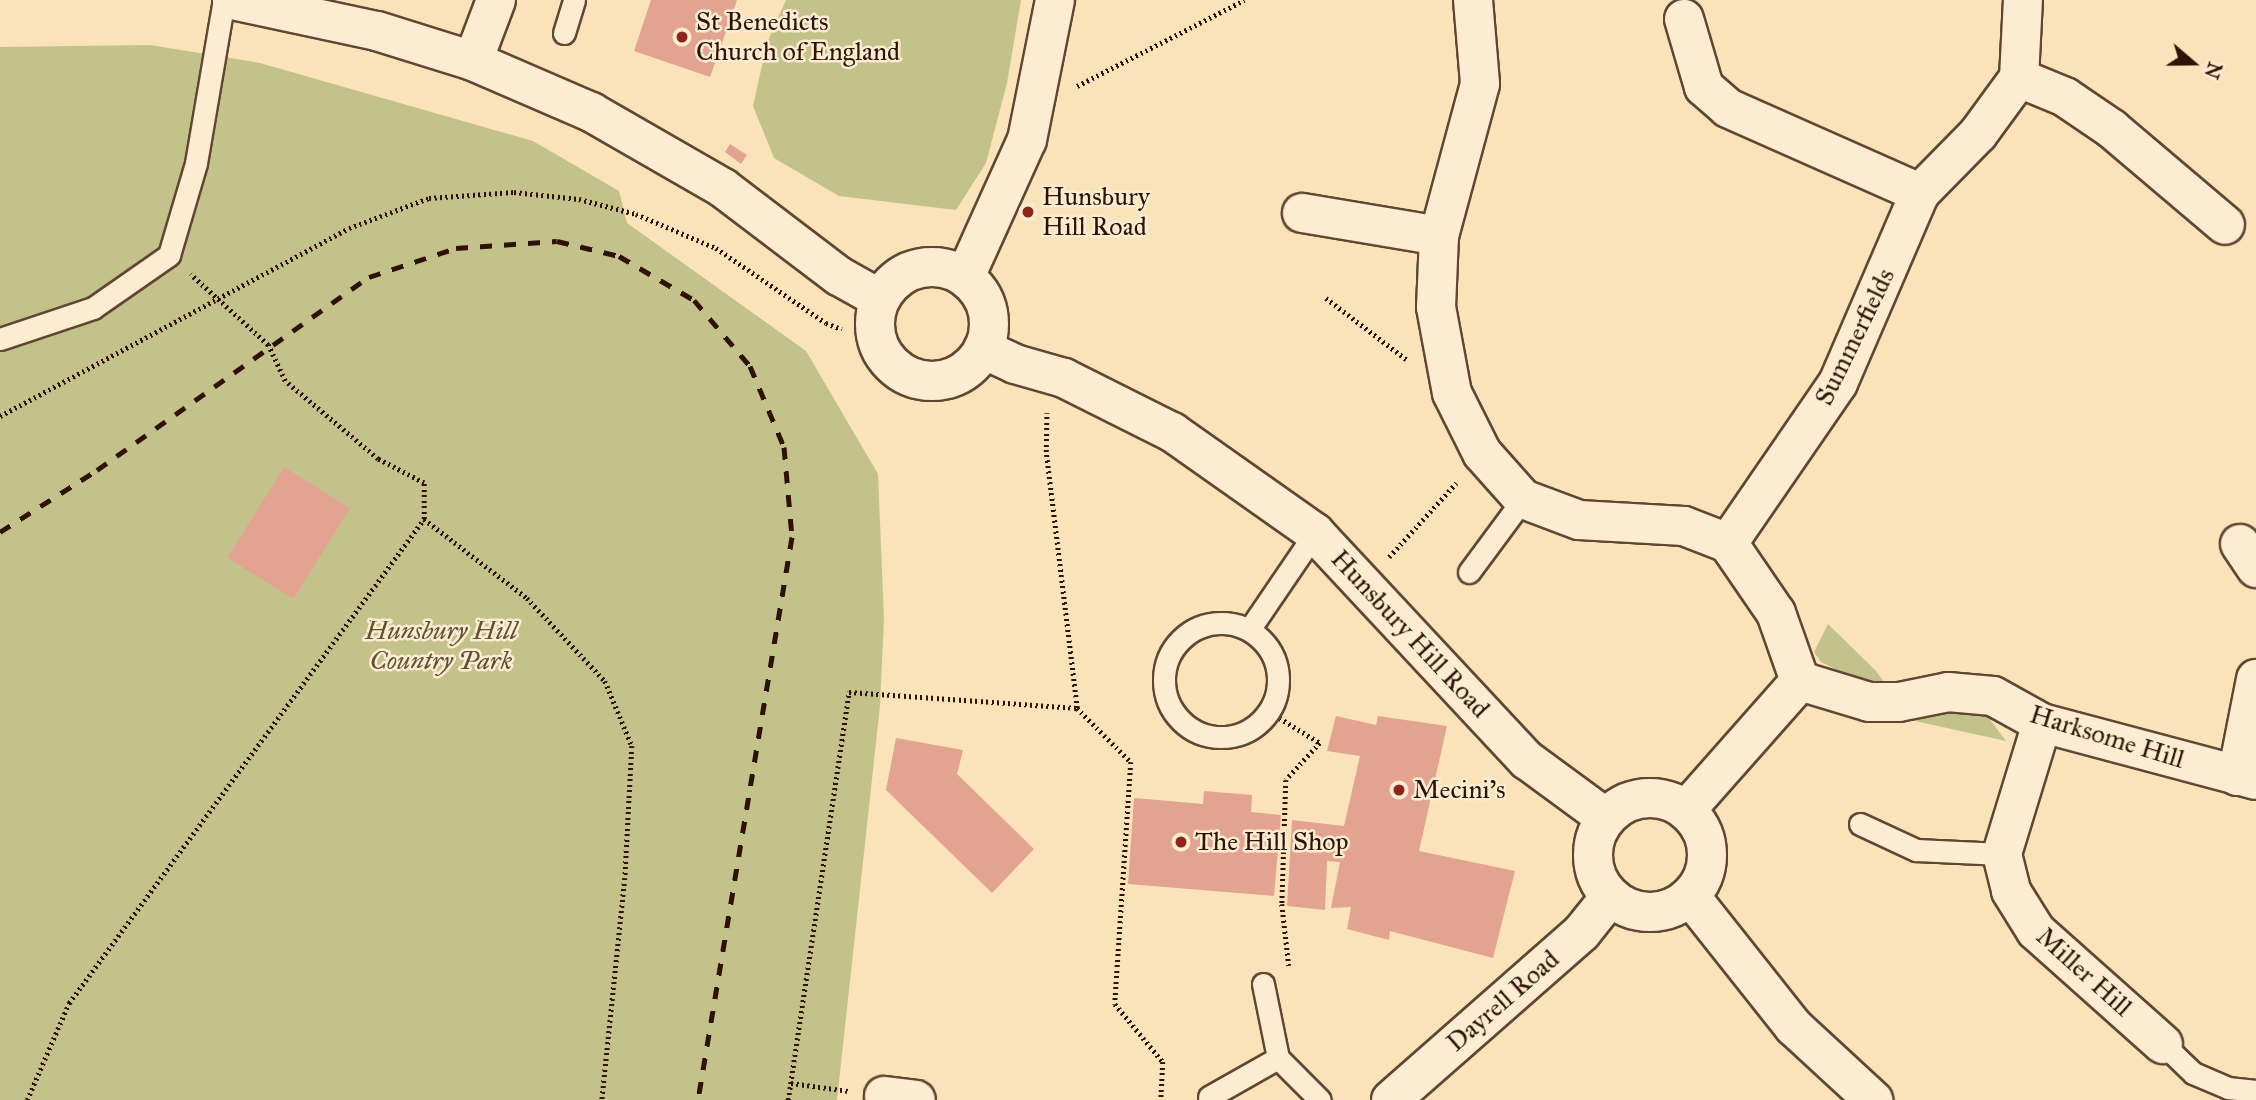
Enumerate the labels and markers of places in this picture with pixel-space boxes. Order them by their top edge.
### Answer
place label: St Benedicts Church of England [696,6,900,68]
marker: St Benedicts Church of England [674,29,690,45]
place label: Hunsbury Hill Road [1042,181,1150,242]
marker: Hunsbury Hill Road [1020,204,1036,220]
place label: Mecini's [1413,774,1505,806]
marker: Mecini's [1391,782,1407,798]
place label: The Hill Shop [1195,826,1349,858]
marker: The Hill Shop [1173,834,1189,850]

